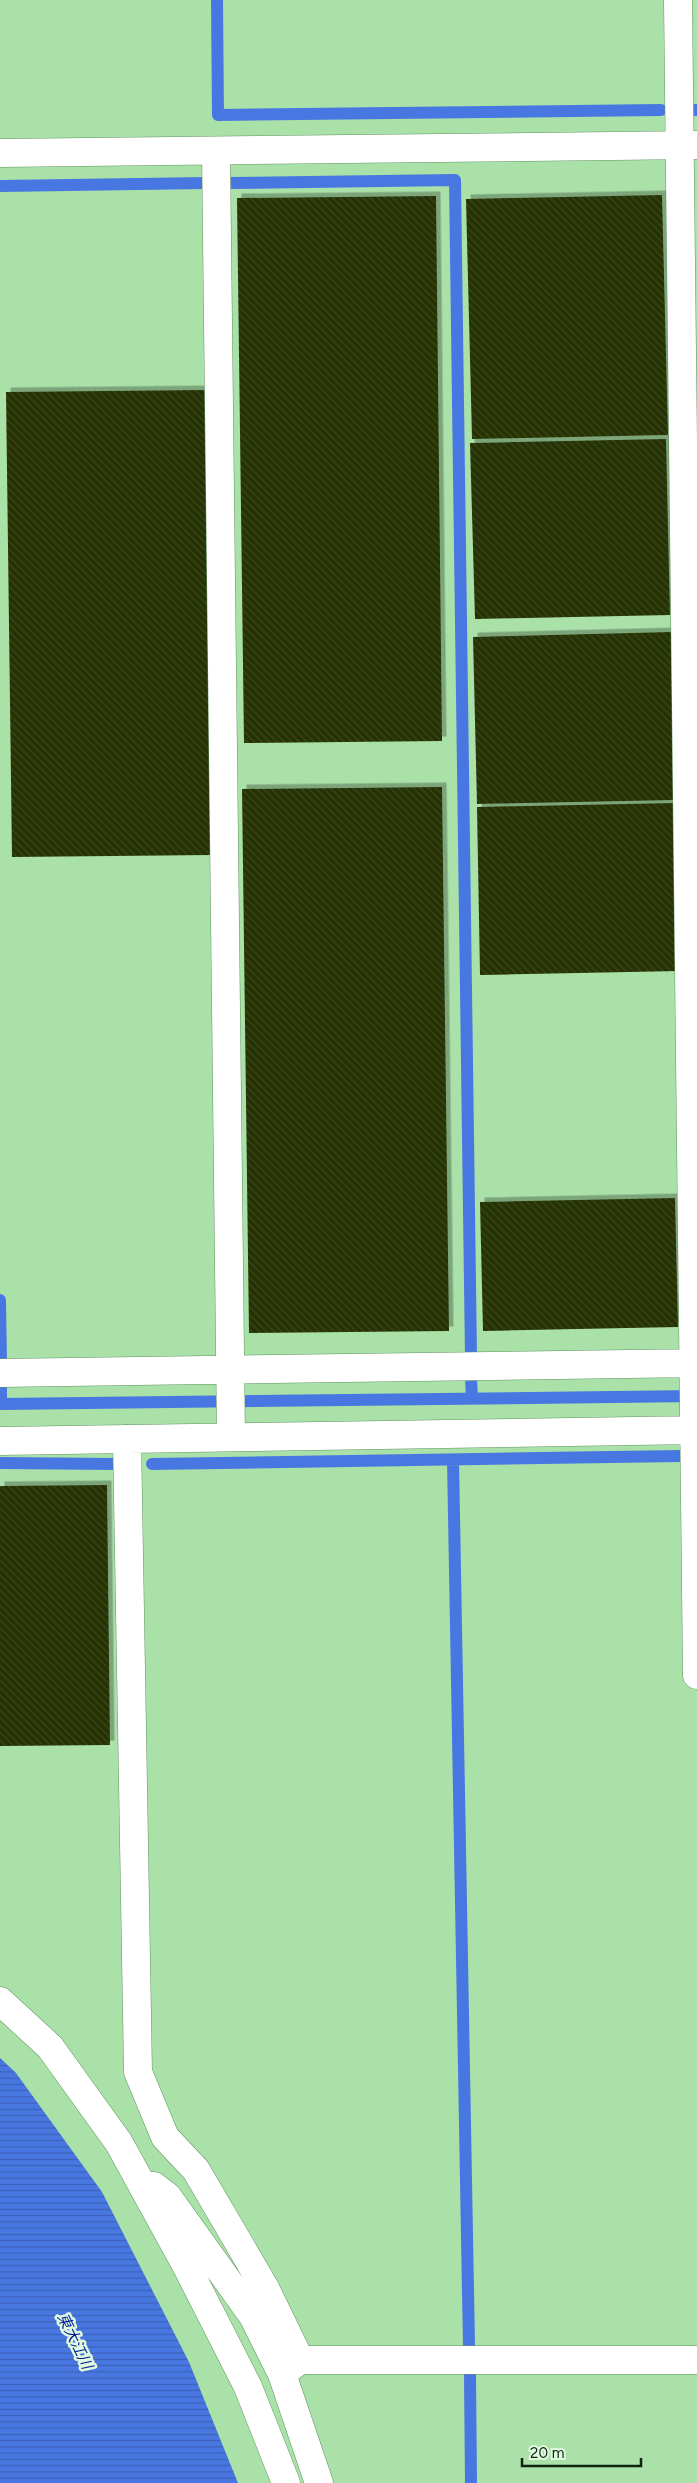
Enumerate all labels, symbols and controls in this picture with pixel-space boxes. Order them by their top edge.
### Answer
water label: 東大江川 [54,2310,97,2374]
scale bar [522,2436,641,2468]
text: 20 m [530,2444,564,2462]

